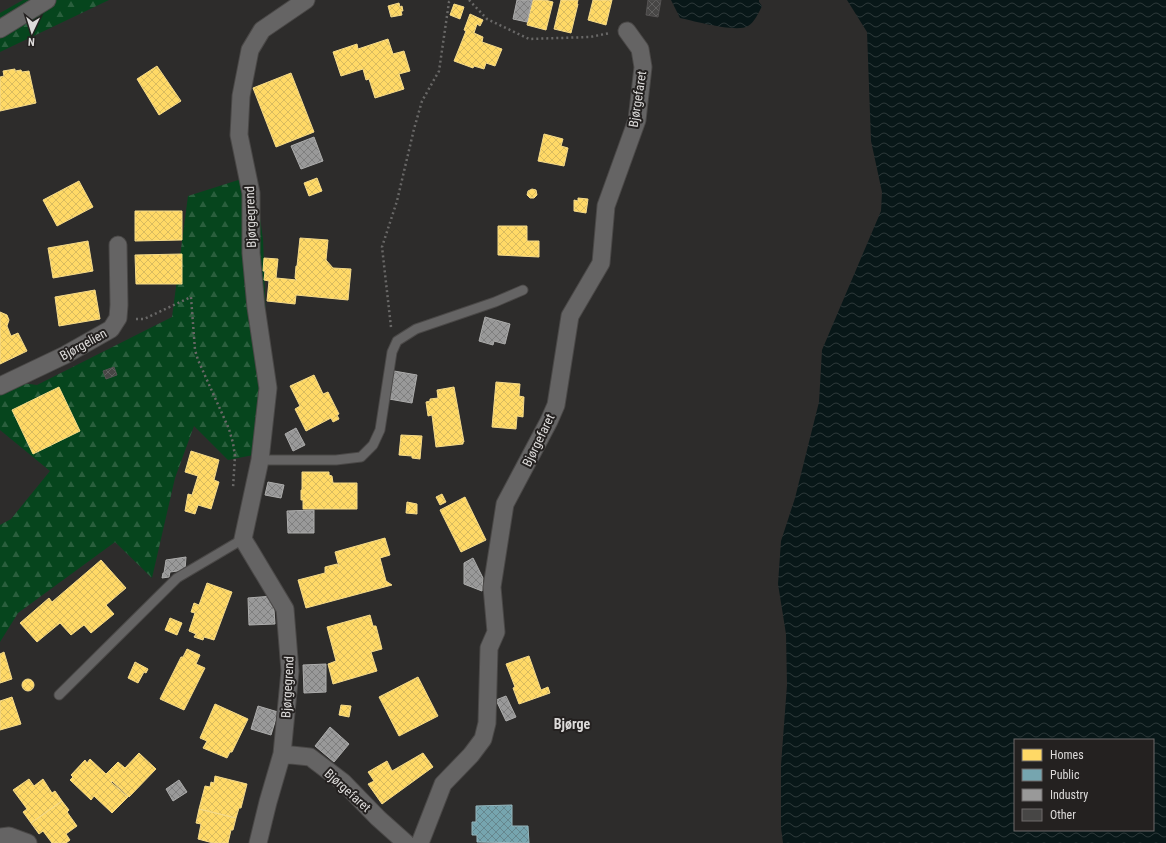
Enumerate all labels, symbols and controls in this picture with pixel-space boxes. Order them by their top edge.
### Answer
north arrow [12,12,52,52]
text: N [27,35,35,48]
street label: Bjørgefaret [626,70,649,128]
street label: Bjørgegrend [242,186,259,248]
street label: Bjørgelien [57,325,109,363]
street label: Bjørgefaret [519,411,558,469]
street label: Bjørgegrend [278,656,297,718]
district label: Bjørge [554,716,591,732]
legend [1014,739,1154,831]
text: Homes [1050,748,1084,762]
street label: Bjørgefaret [321,766,374,815]
text: Public [1050,768,1080,782]
text: Industry [1050,788,1088,802]
text: Other [1050,808,1076,822]

